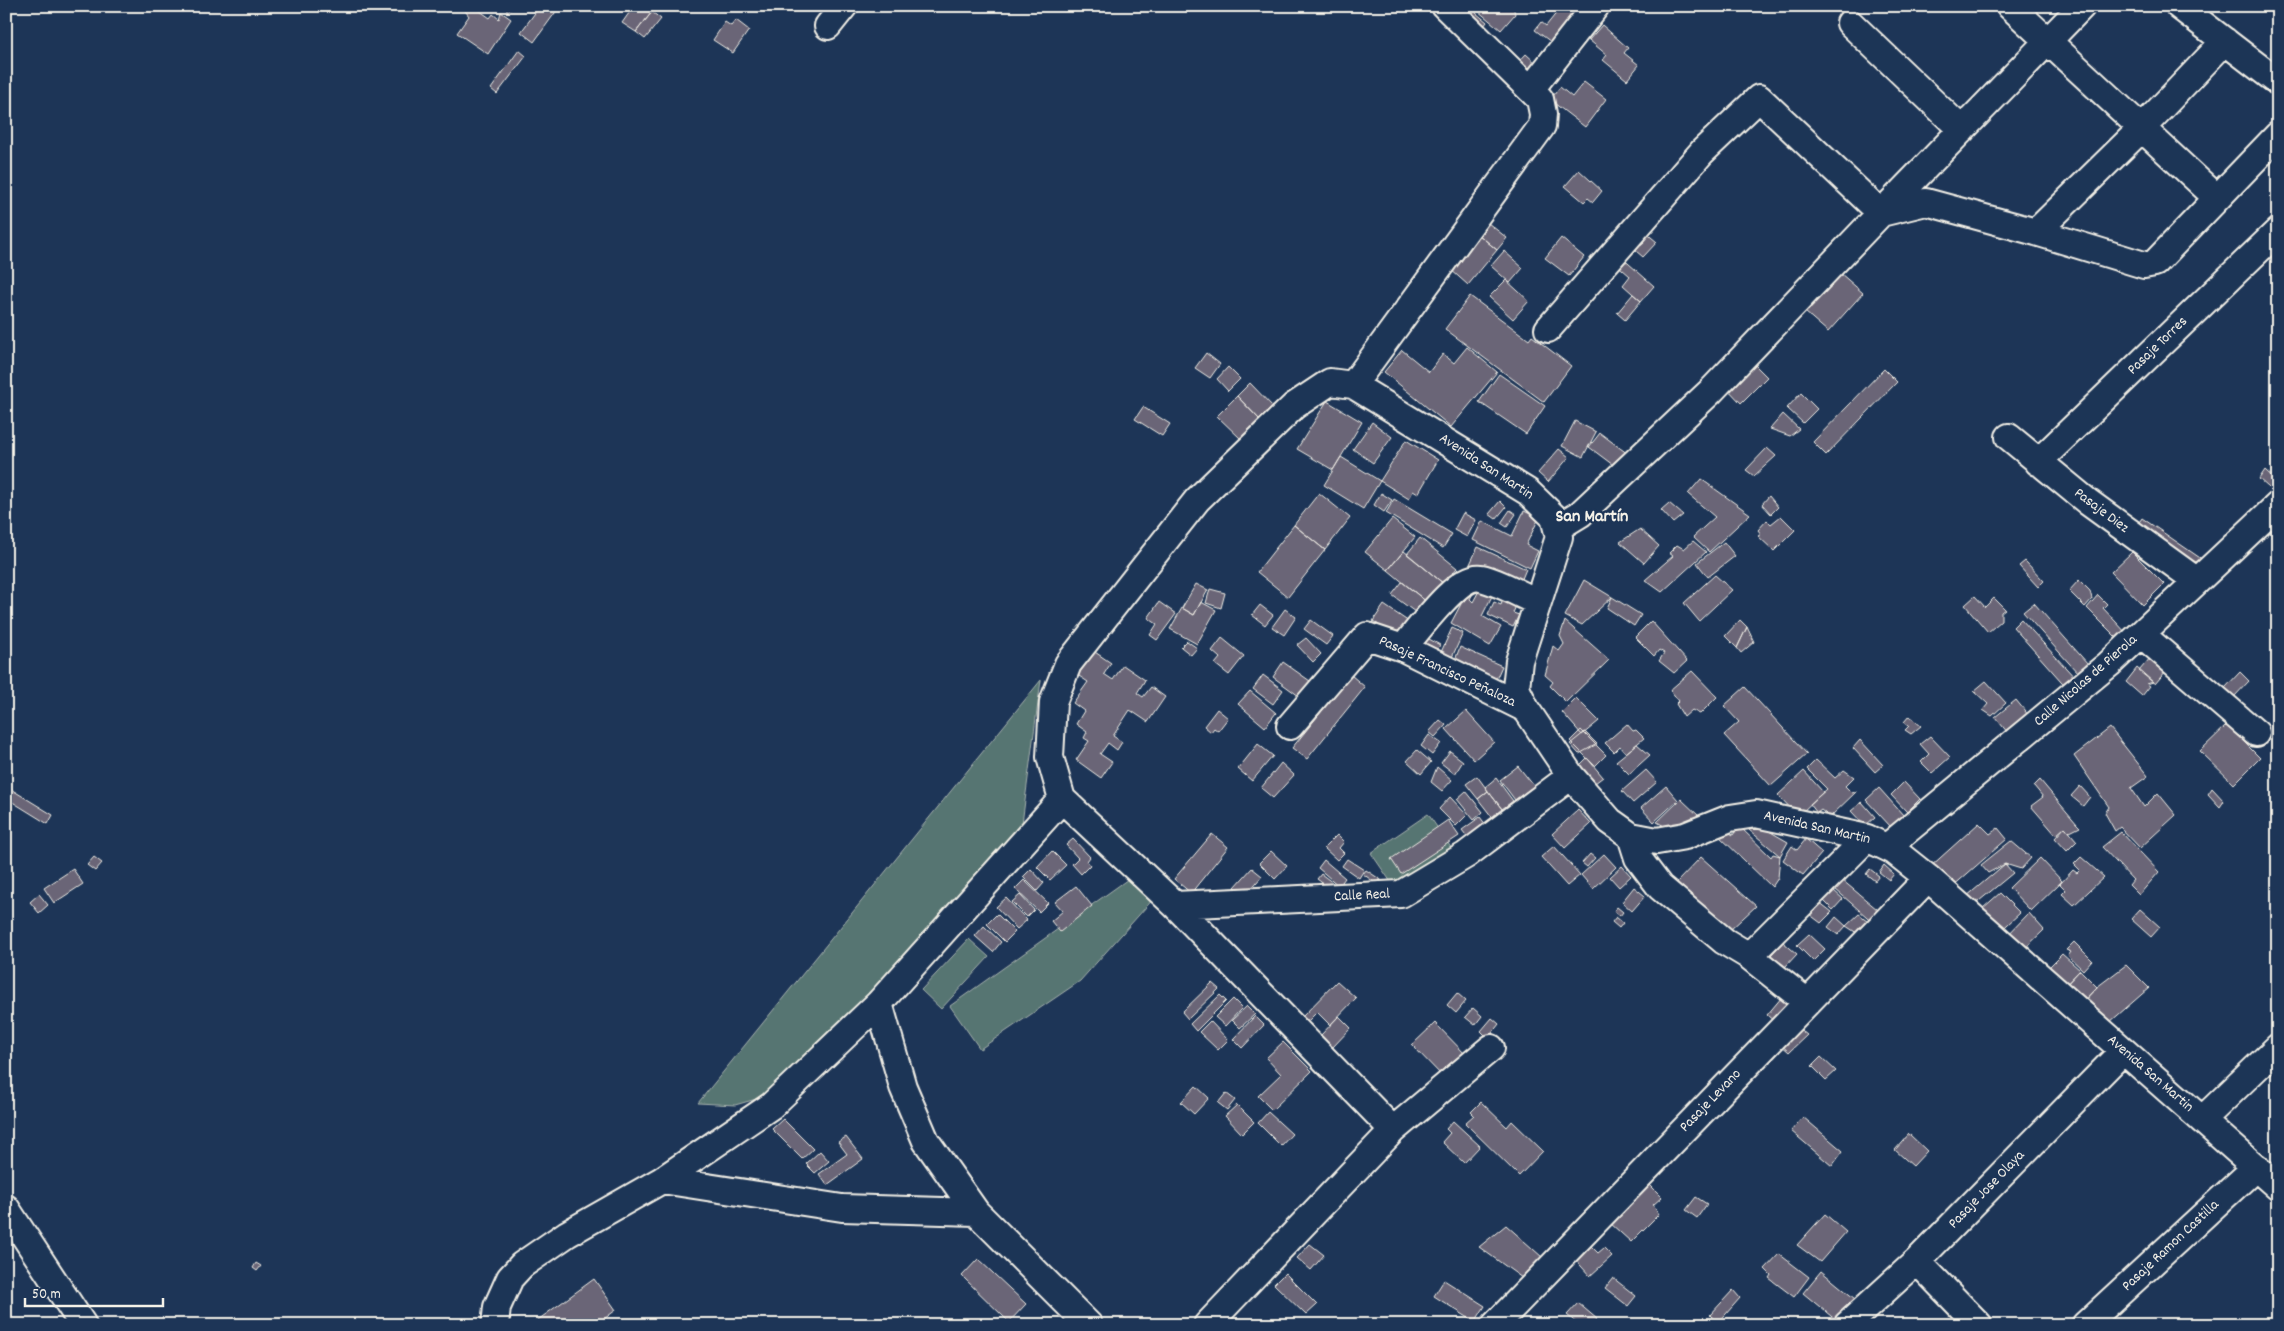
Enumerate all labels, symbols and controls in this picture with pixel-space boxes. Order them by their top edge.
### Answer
street label: Pasaje Torres [2123,312,2193,380]
street label: Avenida San Martin [1434,428,1538,506]
street label: Pasaje Diez [2069,483,2133,539]
district label: San Martín [1556,505,1628,530]
street label: Calle Nicolas de Pierola [2029,629,2143,732]
street label: Pasaje Francisco Peñaloza [1375,631,1520,714]
street label: Avenida San Martin [1761,805,1873,851]
street label: Calle Real [1333,884,1391,908]
street label: Avenida San Martin [2102,1030,2198,1118]
street label: Pasaje Levano [1675,1064,1747,1138]
street label: Pasaje Jose Olaya [1944,1145,2031,1234]
street label: Pasaje Ramon Castilla [2117,1194,2225,1297]
scale bar [25,1276,162,1308]
text: 50 m [32,1284,61,1306]

